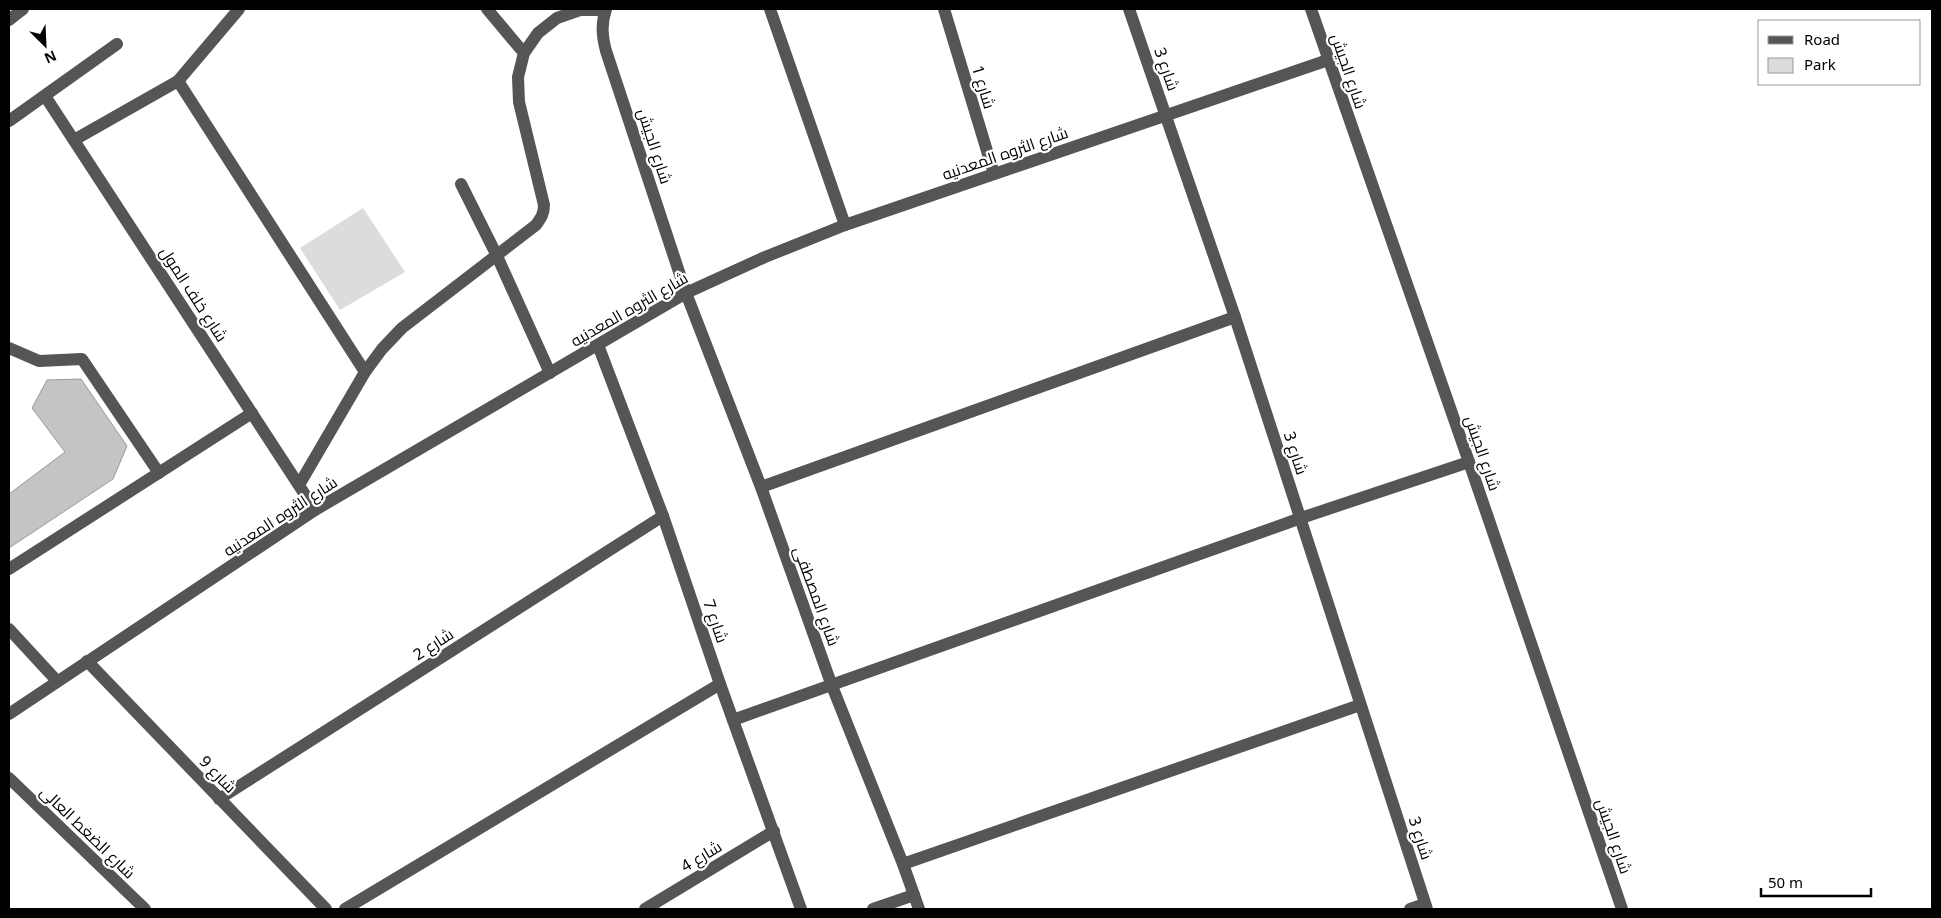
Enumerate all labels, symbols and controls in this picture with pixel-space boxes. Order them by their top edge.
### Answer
north arrow [20,20,70,70]
legend [1758,20,1921,85]
text: Road [1804,29,1840,49]
street label: شارع الجيش [1325,30,1372,112]
street label: شارع 3 [1148,44,1185,94]
text: N [41,46,60,68]
text: Park [1804,54,1836,74]
street label: شارع 1 [966,63,1001,112]
street label: شارع الجيش [632,105,678,187]
street label: شارع الثروه المعدنيه [939,121,1071,186]
street label: شارع خلف المول [154,242,233,346]
street label: شارع الثروه المعدنيه [566,266,692,352]
street label: شارع الجيش [1459,412,1506,494]
street label: شارع 3 [1278,429,1313,478]
street label: شارع الثروه المعدنيه [219,471,342,562]
street label: شارع المصطفى [788,543,845,649]
street label: شارع 7 [697,596,734,646]
street label: شارع 2 [408,623,458,666]
street label: شارع 9 [194,750,241,798]
street label: شارع الضغط العالى [35,781,140,884]
street label: شارع الجيش [1590,795,1637,877]
street label: شارع 3 [1403,814,1438,863]
street label: شارع 4 [676,835,726,878]
scale bar [1761,866,1871,898]
text: 50 m [1768,872,1803,892]

